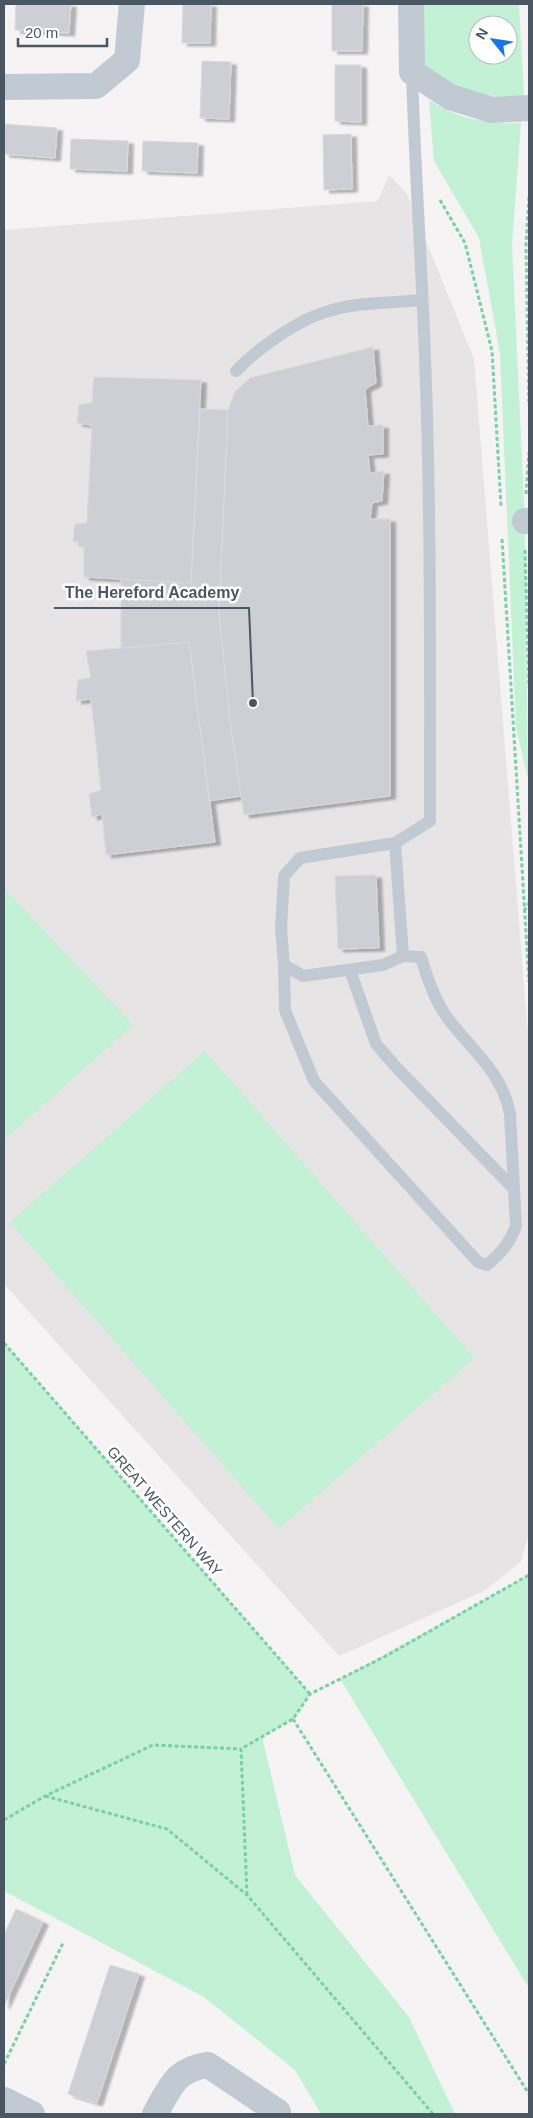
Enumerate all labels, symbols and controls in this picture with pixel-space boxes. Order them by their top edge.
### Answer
scale bar [18,15,106,47]
north arrow [468,15,518,65]
text: 20 m [25,24,58,41]
text: N [472,25,491,42]
callout: The Hereford Academy [54,577,249,608]
text: The Hereford Academy [65,584,239,601]
street label: GREAT WESTERN WAY [104,1443,226,1579]

